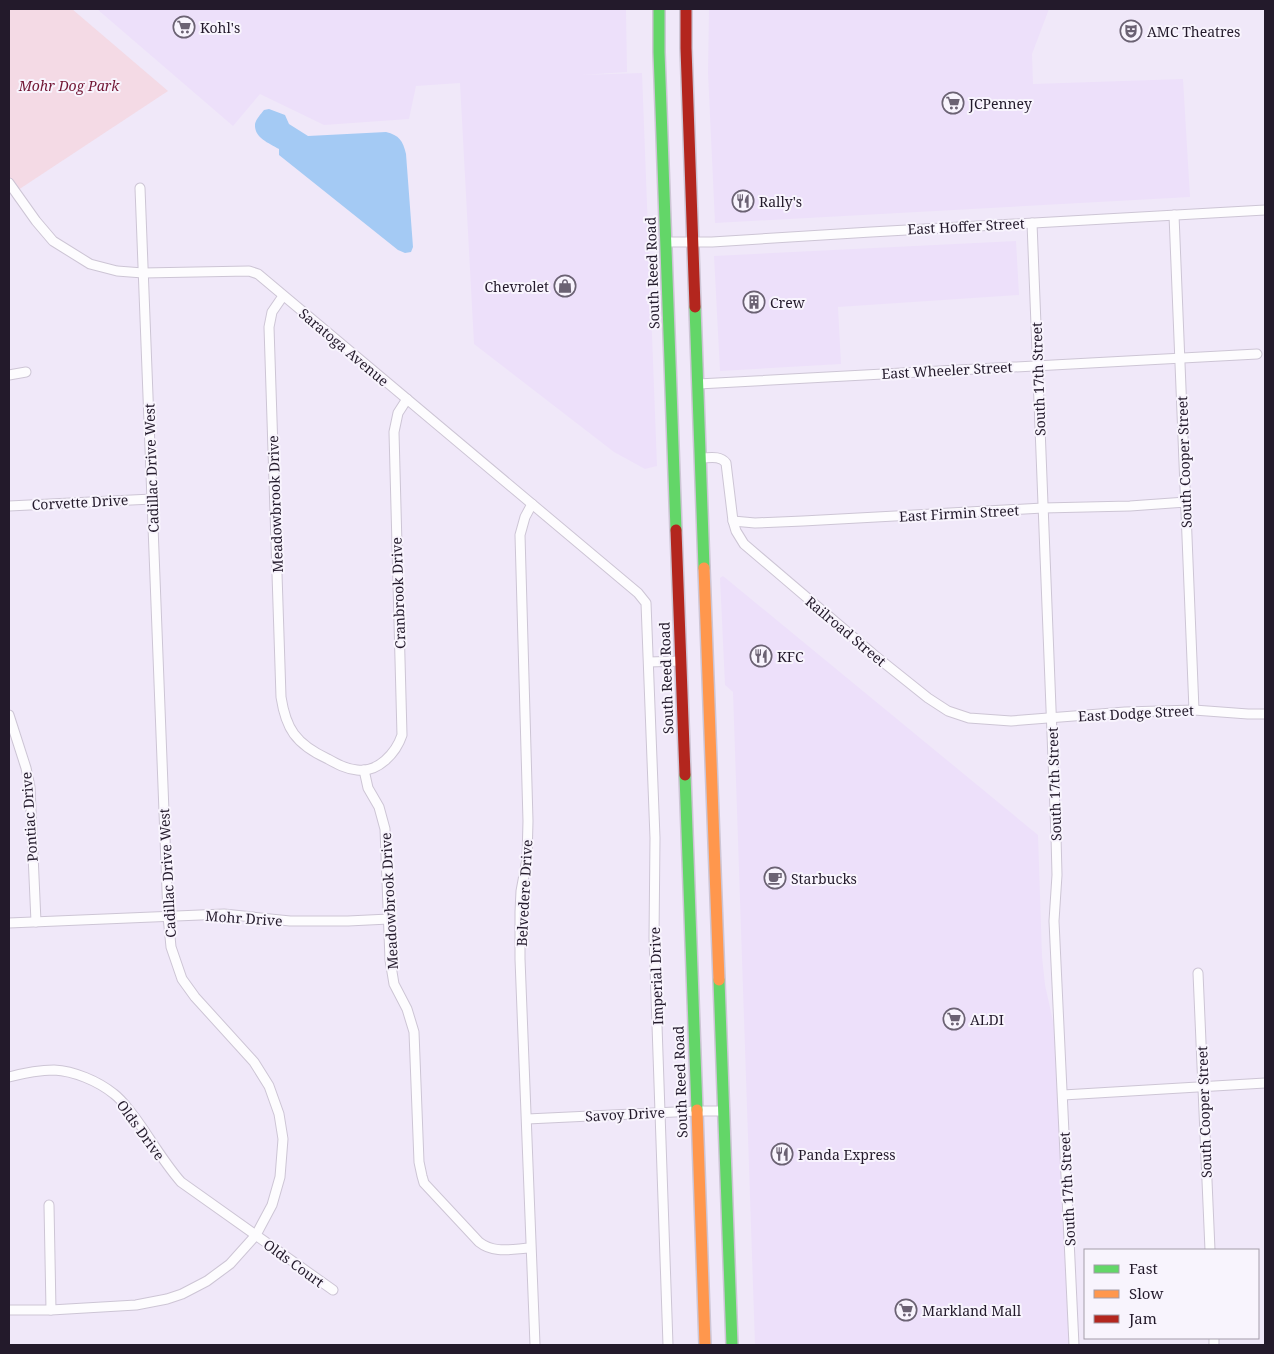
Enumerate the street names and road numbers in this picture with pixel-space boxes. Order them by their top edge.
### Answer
street label: East Hoffer Street [907,213,1025,239]
street label: South Reed Road [641,216,663,329]
street label: Saratoga Avenue [295,304,393,390]
street label: South 17th Street [1027,322,1049,436]
street label: East Wheeler Street [881,357,1013,383]
street label: South Cooper Street [1172,396,1196,528]
street label: Cadillac Drive West [139,403,163,533]
street label: Meadowbrook Drive [263,435,287,573]
street label: Corvette Drive [31,490,129,514]
street label: East Firmin Street [898,500,1020,526]
street label: Cranbrook Drive [387,537,409,649]
street label: Railroad Street [802,592,890,670]
street label: South Reed Road [655,621,677,734]
street label: East Dodge Street [1078,700,1195,726]
street label: South 17th Street [1043,727,1065,841]
street label: Pontiac Drive [16,771,42,863]
street label: Cadillac Drive West [154,808,180,938]
street label: Meadowbrook Drive [376,832,402,970]
street label: Belvedere Drive [512,839,536,947]
street label: Mohr Drive [205,906,283,930]
street label: Imperial Drive [645,927,667,1025]
street label: South Reed Road [669,1025,691,1138]
street label: South Cooper Street [1192,1046,1216,1178]
street label: Olds Drive [113,1096,169,1164]
street label: Savoy Drive [585,1102,665,1126]
street label: South 17th Street [1055,1131,1079,1247]
street label: Olds Court [260,1235,328,1291]

